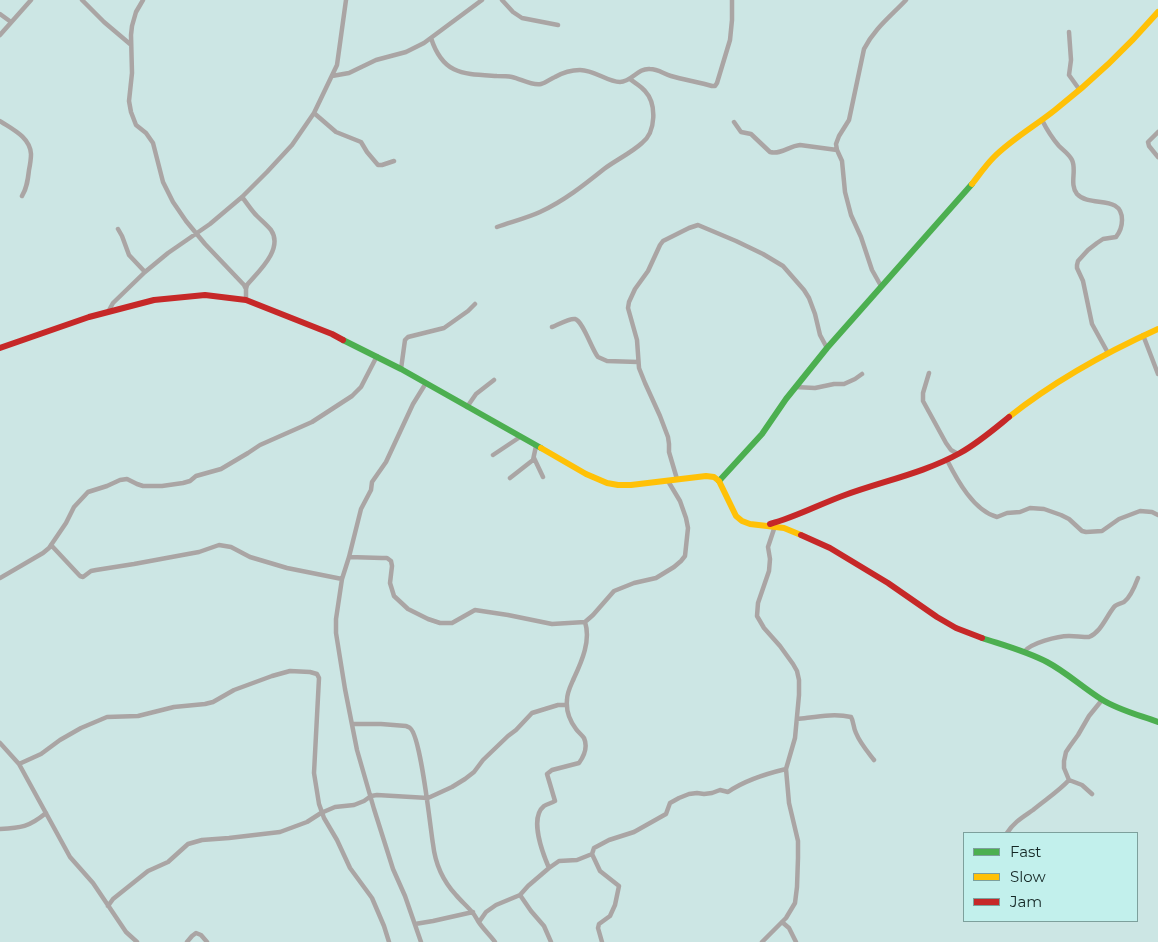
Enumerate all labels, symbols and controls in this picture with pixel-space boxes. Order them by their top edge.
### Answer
legend [963,832,1138,922]
text: Fast [1010,842,1041,861]
text: Slow [1010,867,1046,886]
text: Jam [1010,892,1042,911]

